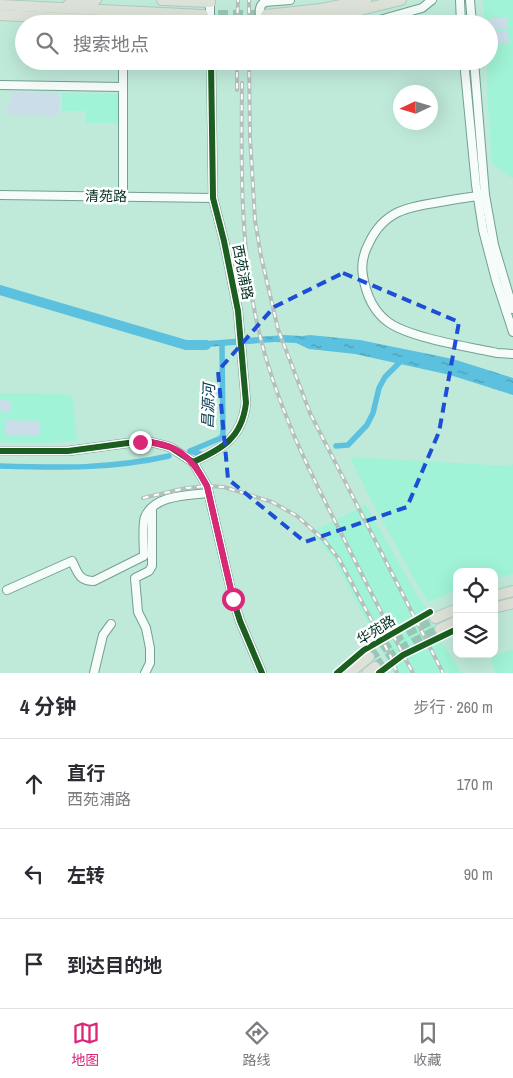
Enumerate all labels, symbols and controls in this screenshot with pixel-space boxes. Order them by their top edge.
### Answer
search box [15,15,498,70]
icon: search [33,29,61,57]
text: 搜索地点 [73,31,149,57]
north arrow [393,85,438,130]
street label: 清苑路 [85,187,127,205]
street label: 西苑浦路 [229,243,257,301]
water label: 昌源河 [197,380,219,429]
route end [129,431,152,454]
map controls [453,568,498,658]
button: locate [453,568,498,613]
route start [222,588,245,611]
street label: 华苑路 [353,611,399,649]
button: layers [453,613,498,658]
text: 4 分钟 [20,692,76,721]
text: 步行 · 260 m [414,696,493,718]
text: 直行 [67,760,105,786]
icon: ahead [20,770,48,798]
text: 170 m [457,773,493,795]
text: 西苑浦路 [67,788,131,810]
icon: left [20,860,48,888]
text: 左转 [67,862,105,888]
text: 90 m [464,863,493,885]
icon: arrive [20,950,48,978]
text: 到达目的地 [67,952,162,978]
tab: 地图 [72,1019,100,1069]
tab: 路线 [243,1019,271,1069]
tab: 收藏 [414,1019,442,1069]

